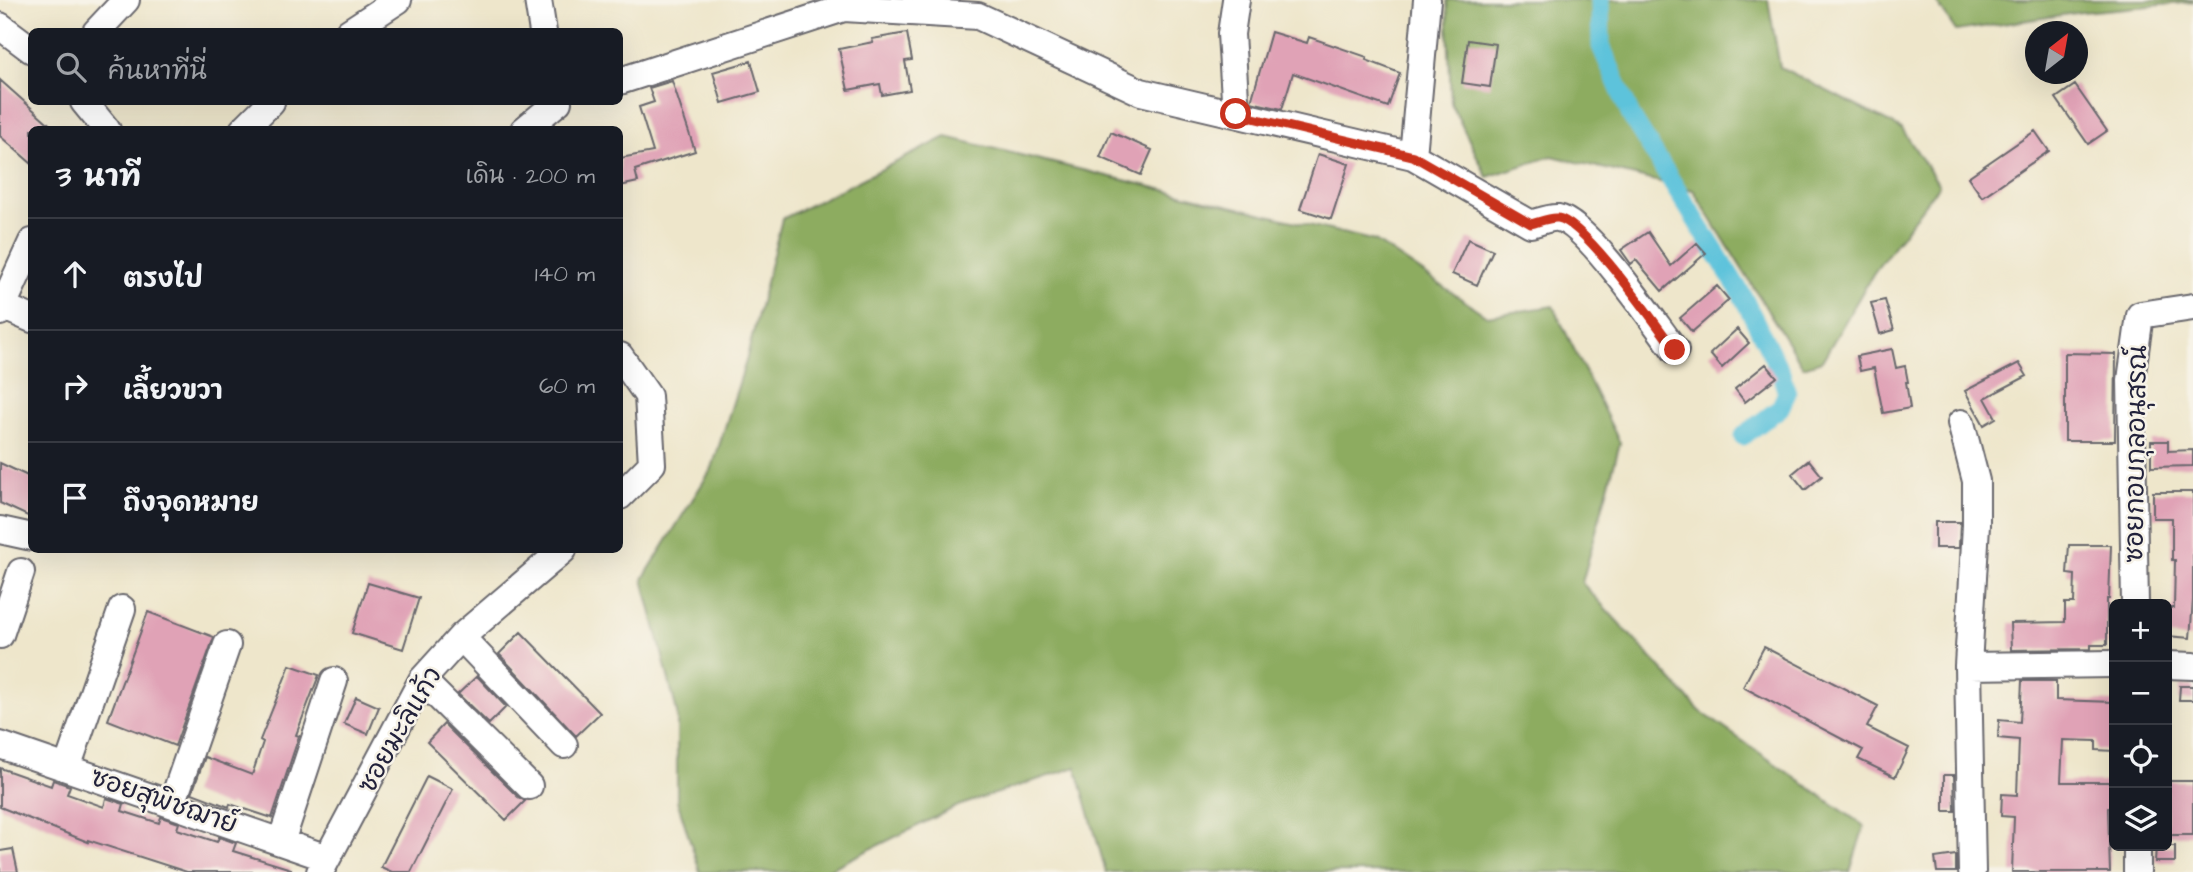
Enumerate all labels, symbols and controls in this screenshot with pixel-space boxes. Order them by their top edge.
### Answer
north arrow [2025,21,2088,84]
search box [28,28,623,105]
icon: search [52,48,90,86]
text: ค้นหาที่นี่ [108,53,207,89]
route start [1220,98,1251,129]
text: 3 นาที [56,156,141,198]
text: เดิน · 200 m [466,160,595,192]
icon: ahead [56,255,94,293]
text: 140 m [535,258,595,290]
text: ตรงไป [123,261,203,297]
route end [1659,334,1690,365]
street label: ซอยกอบกุลอนุสรณ์ [2116,345,2156,563]
icon: right [56,367,94,405]
text: 60 m [539,370,595,402]
text: เลี้ยวขวา [123,373,223,409]
icon: arrive [56,479,94,517]
text: ถึงจุดหมาย [123,485,259,521]
map controls [2109,599,2172,851]
button: + [2109,599,2172,662]
street label: ซอยมะลิแก้ว [349,660,451,800]
button: − [2109,662,2172,725]
button: locate [2109,725,2172,788]
street label: ซอยสุพิชฌาย์ [86,759,242,843]
button: layers [2109,788,2172,851]

